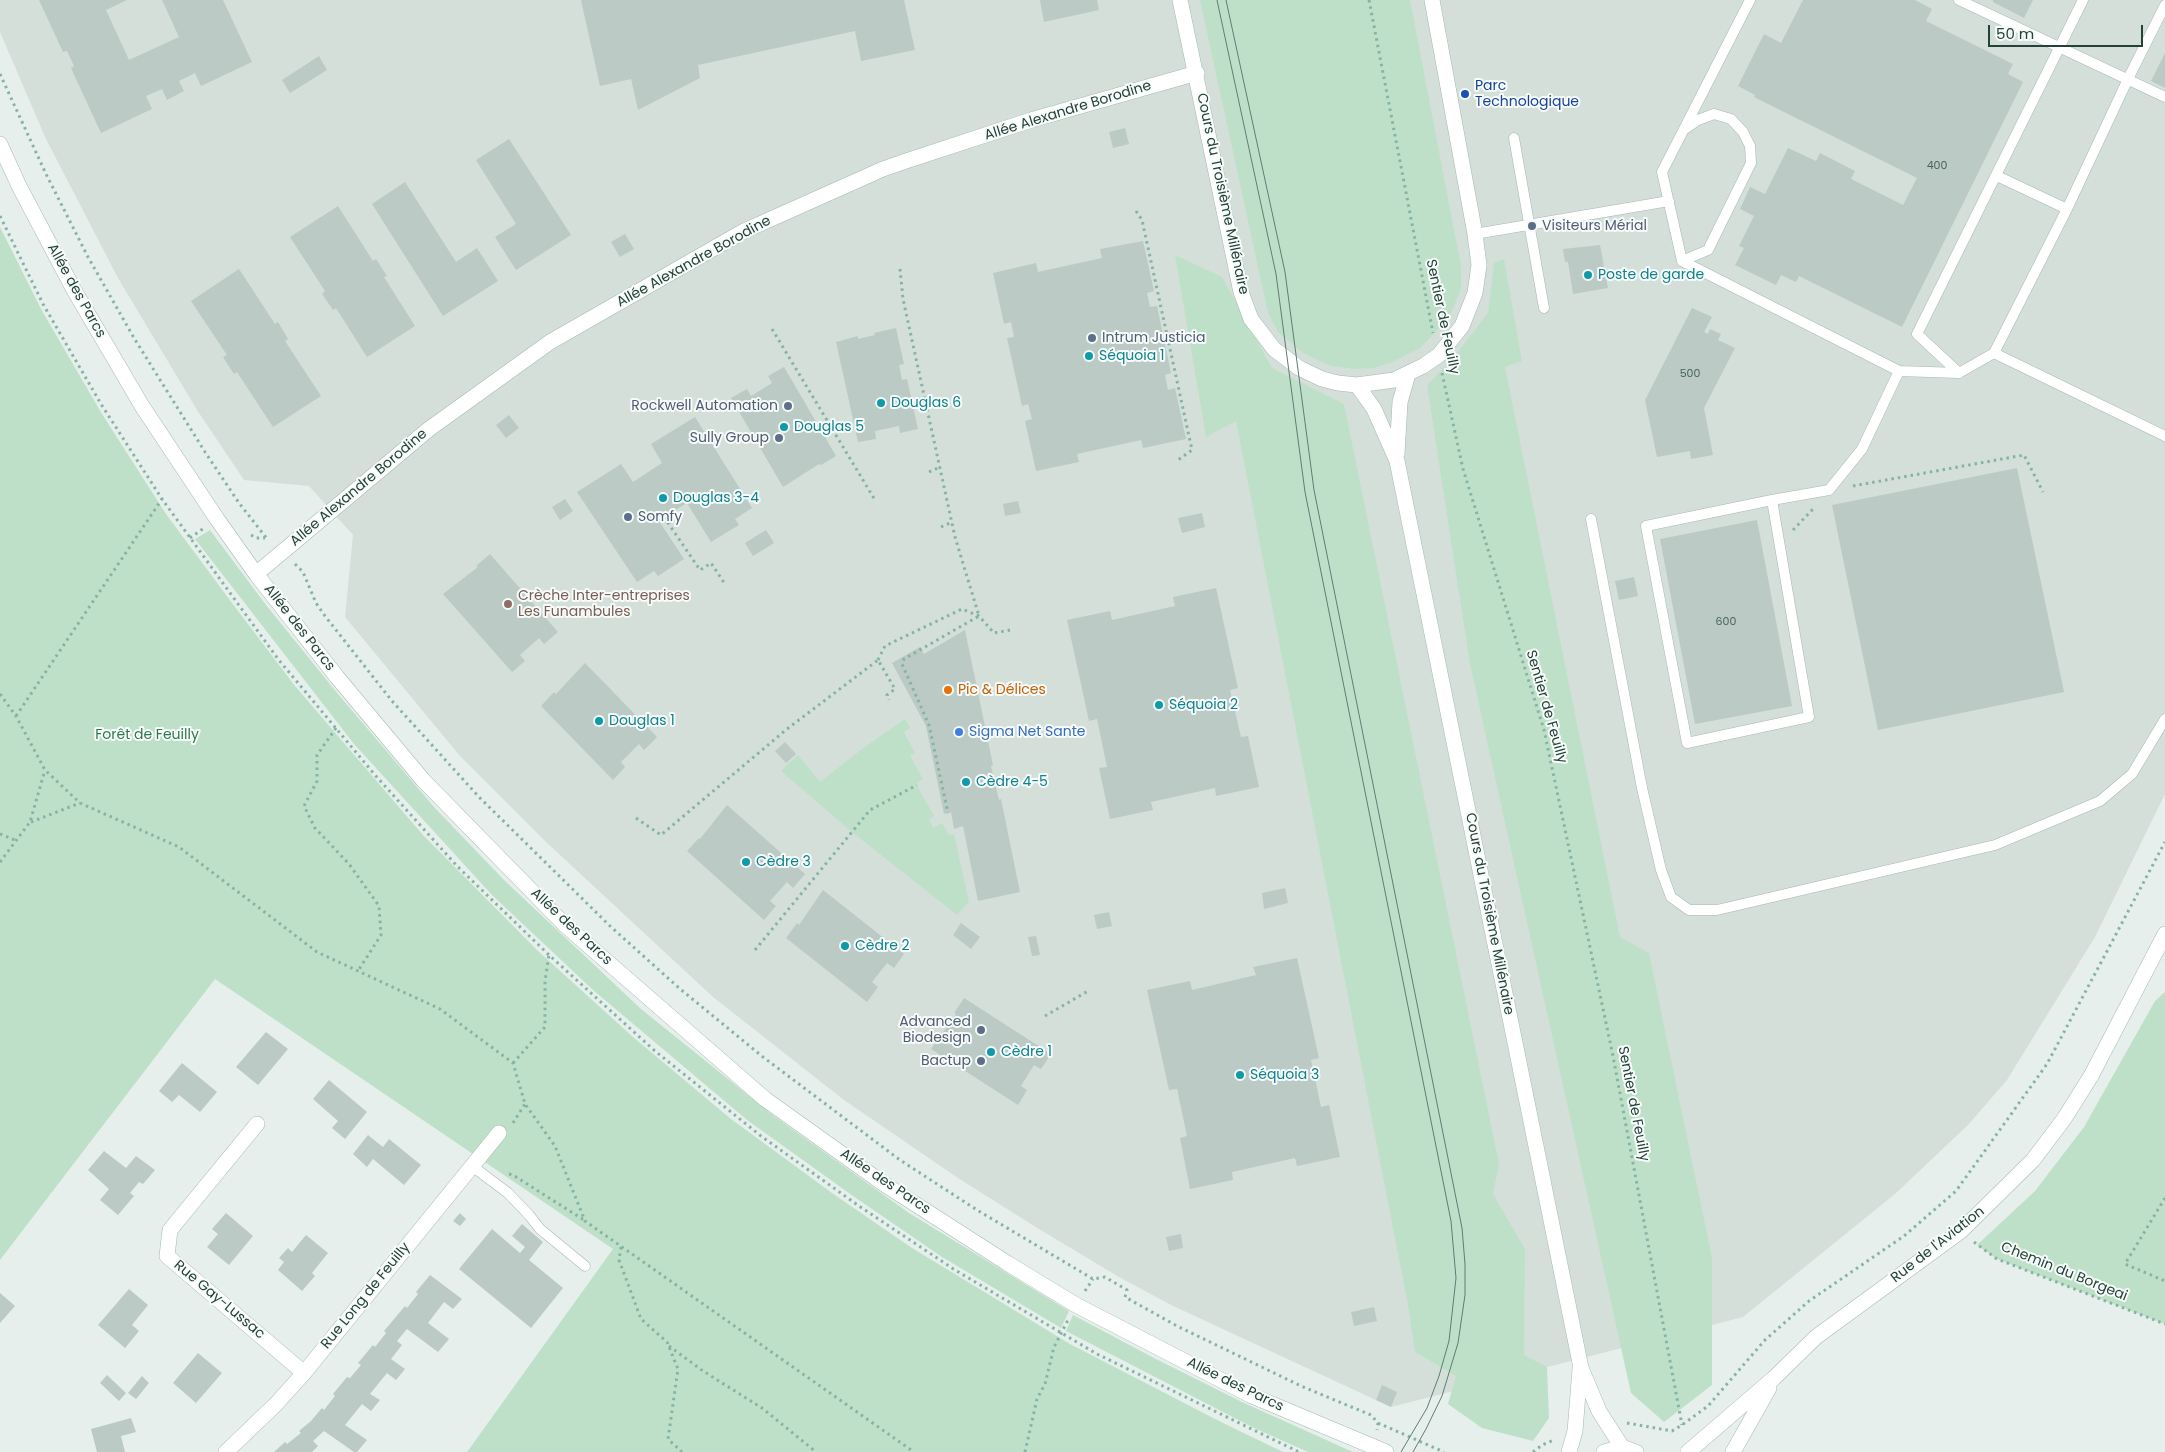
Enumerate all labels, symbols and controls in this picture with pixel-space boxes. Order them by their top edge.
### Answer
scale bar [1990,15,2145,47]
text: 50 m [1996,23,2034,44]
street label: Allée Alexandre Borodine [983,78,1153,144]
place label: Parc Technologique [1475,78,1579,110]
marker: Parc Technologique [1459,88,1471,100]
street label: Cours du Troisième Millénaire [1192,92,1252,296]
house number: 400 [1927,159,1947,173]
street label: Allée Alexandre Borodine [614,213,774,311]
place label: Visiteurs Mérial [1542,218,1647,234]
marker: Visiteurs Mérial [1526,220,1538,232]
street label: Allée des Parcs [43,241,109,341]
street label: Sentier de Feuilly [1422,258,1462,376]
place label: Poste de garde [1598,267,1704,283]
marker: Poste de garde [1582,269,1594,281]
place label: Intrum Justicia [1102,330,1205,346]
marker: Intrum Justicia [1086,332,1098,344]
place label: Séquoia 1 [1099,348,1164,364]
marker: Séquoia 1 [1083,350,1095,362]
house number: 500 [1680,367,1700,381]
place label: Douglas 6 [891,395,961,411]
marker: Douglas 6 [875,397,887,409]
place label: Rockwell Automation [631,398,778,414]
marker: Rockwell Automation [782,400,794,412]
place label: Douglas 5 [794,419,864,435]
marker: Douglas 5 [778,421,790,433]
street label: Allée Alexandre Borodine [287,426,431,550]
place label: Sully Group [690,430,769,446]
marker: Sully Group [773,432,785,444]
place label: Douglas 3-4 [673,490,759,506]
marker: Douglas 3-4 [657,492,669,504]
place label: Somfy [638,509,682,525]
marker: Somfy [622,511,634,523]
street label: Allée des Parcs [260,581,338,675]
place label: Crèche Inter-entreprises Les Funambules [518,588,690,620]
marker: Crèche Inter-entreprises Les Funambules [502,598,514,610]
house number: 600 [1716,615,1736,629]
street label: Sentier de Feuilly [1522,649,1570,765]
place label: Pic & Délices [958,682,1046,698]
marker: Pic & Délices [942,684,954,696]
place label: Séquoia 2 [1169,697,1238,713]
marker: Séquoia 2 [1153,699,1165,711]
place label: Douglas 1 [609,713,675,729]
marker: Douglas 1 [593,715,605,727]
place label: Sigma Net Sante [969,724,1086,740]
marker: Sigma Net Sante [953,726,965,738]
park label: Forêt de Feuilly [95,727,199,743]
place label: Cèdre 4-5 [976,774,1048,790]
marker: Cèdre 4-5 [960,776,972,788]
street label: Cours du Troisième Millénaire [1461,812,1517,1016]
place label: Cèdre 3 [756,854,811,870]
marker: Cèdre 3 [740,856,752,868]
street label: Allée des Parcs [527,885,615,969]
place label: Cèdre 2 [855,938,910,954]
marker: Cèdre 2 [839,940,851,952]
place label: Advanced Biodesign [899,1014,971,1046]
marker: Advanced Biodesign [975,1024,987,1036]
place label: Cèdre 1 [1001,1044,1052,1060]
street label: Sentier de Feuilly [1614,1045,1652,1163]
marker: Cèdre 1 [985,1046,997,1058]
place label: Bactup [921,1053,971,1069]
marker: Bactup [975,1055,987,1067]
place label: Séquoia 3 [1250,1067,1319,1083]
marker: Séquoia 3 [1234,1069,1246,1081]
street label: Allée des Parcs [837,1146,933,1218]
street label: Rue de l'Aviation [1888,1203,1988,1287]
street label: Rue Long de Feuilly [318,1239,414,1353]
street label: Chemin du Borgeai [1998,1239,2130,1305]
street label: Rue Gay-Lussac [170,1257,268,1343]
street label: Allée des Parcs [1184,1354,1286,1416]

